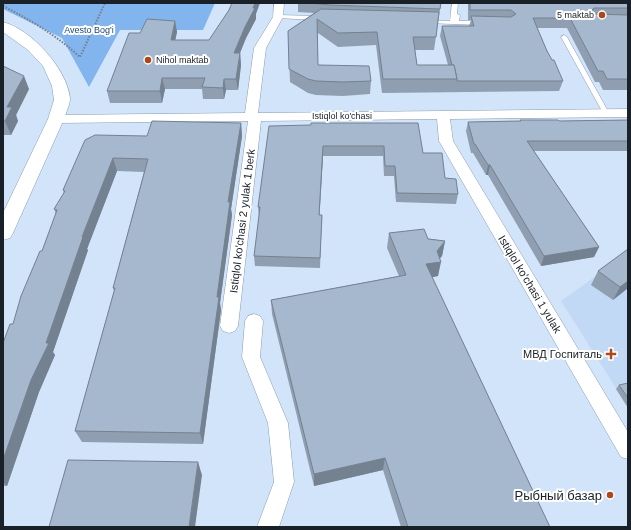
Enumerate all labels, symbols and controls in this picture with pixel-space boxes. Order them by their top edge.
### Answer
place label: 5 maktab [557,10,594,20]
marker: 5 maktab [597,10,607,20]
park label: Avesto Bog'i [64,25,114,35]
marker: Nihol maktab [143,55,153,65]
place label: Nihol maktab [156,55,209,65]
street label: Istiqlol ko'chasi [312,111,372,121]
street label: Istiqlol ko'chasi 2 yulak 1 berk [227,148,257,294]
street label: Istiqlol ko'chasi 1 yulak [496,233,564,335]
place label: МВД Госпиталь [523,348,602,360]
marker: МВД Госпиталь [605,348,617,360]
place label: Рыбный базар [514,488,602,503]
marker: Рыбный базар [605,490,615,500]

